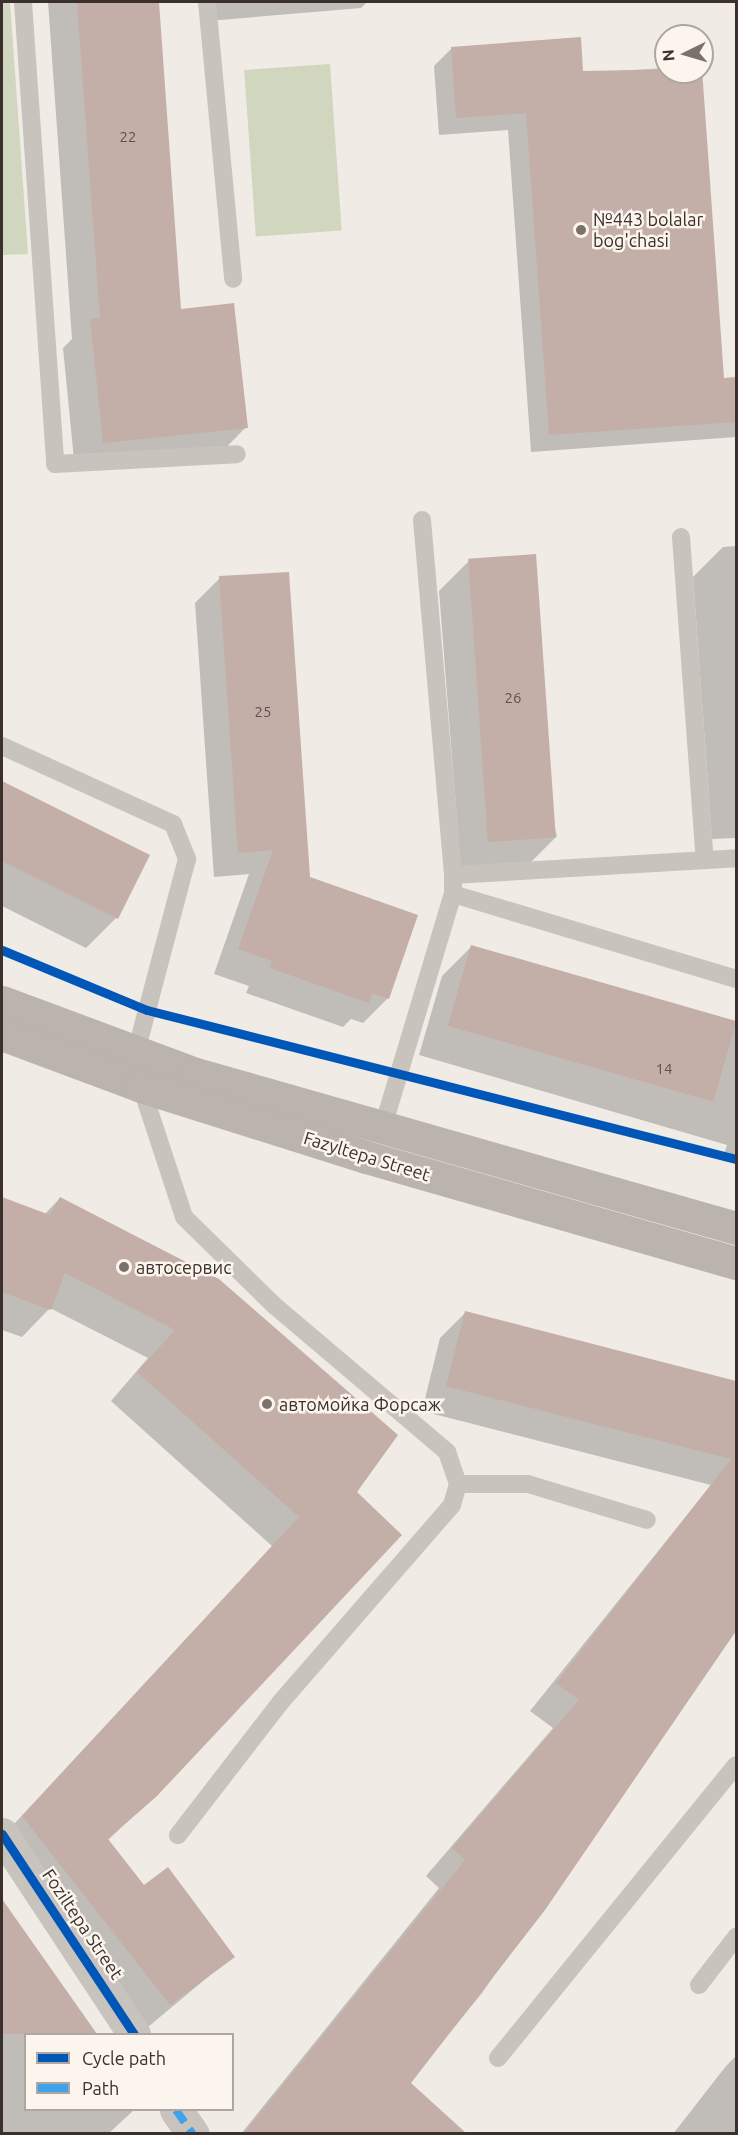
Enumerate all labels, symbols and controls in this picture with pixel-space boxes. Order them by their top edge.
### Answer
north arrow [654,24,714,84]
text: N [659,49,678,62]
house number: 22 [120,128,136,146]
place label: №443 bolalar bog'chasi [593,209,703,252]
marker: №443 bolalar bog'chasi [574,223,588,237]
house number: 26 [505,689,521,707]
house number: 25 [255,703,271,721]
house number: 14 [656,1060,672,1078]
street label: Fazyltepa Street [301,1127,433,1185]
place label: автосервис [136,1256,232,1278]
marker: автосервис [117,1260,131,1274]
place label: автомойка Форсаж [279,1393,441,1415]
marker: автомойка Форсаж [260,1397,274,1411]
street label: Foziltepa Street [38,1865,128,1983]
legend [24,2033,234,2111]
text: Cycle path [82,2048,166,2068]
text: Path [82,2078,119,2098]

